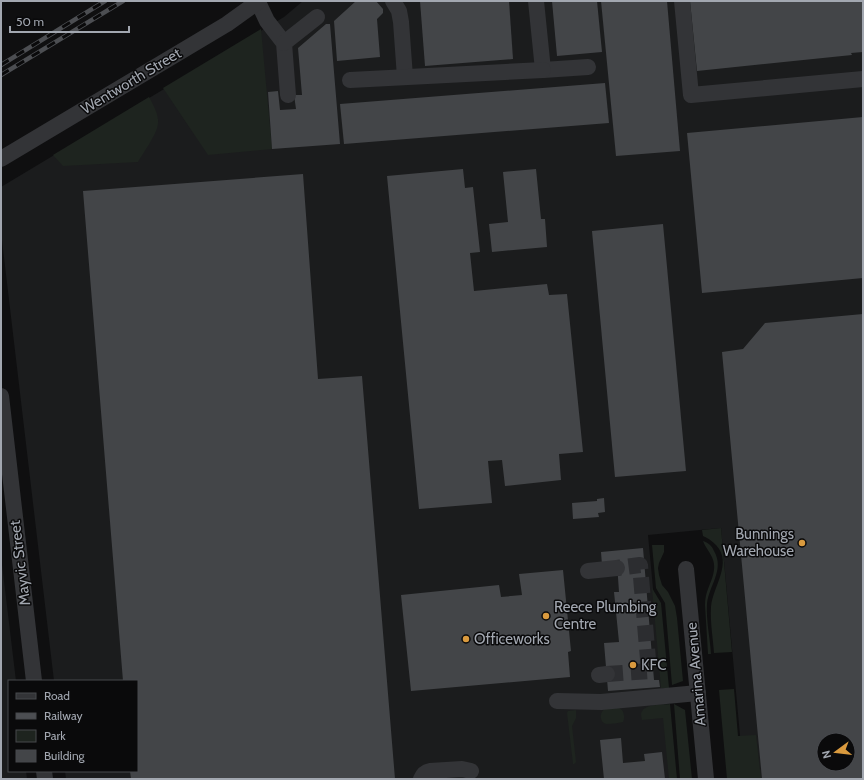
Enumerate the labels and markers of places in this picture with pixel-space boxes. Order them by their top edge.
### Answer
place label: Bunnings Warehouse [723,525,794,560]
marker: Bunnings Warehouse [797,538,807,548]
place label: Reece Plumbing Centre [554,598,657,633]
marker: Reece Plumbing Centre [541,611,551,621]
place label: Officeworks [474,630,550,648]
marker: Officeworks [461,634,471,644]
place label: KFC [641,656,666,674]
marker: KFC [628,660,638,670]

